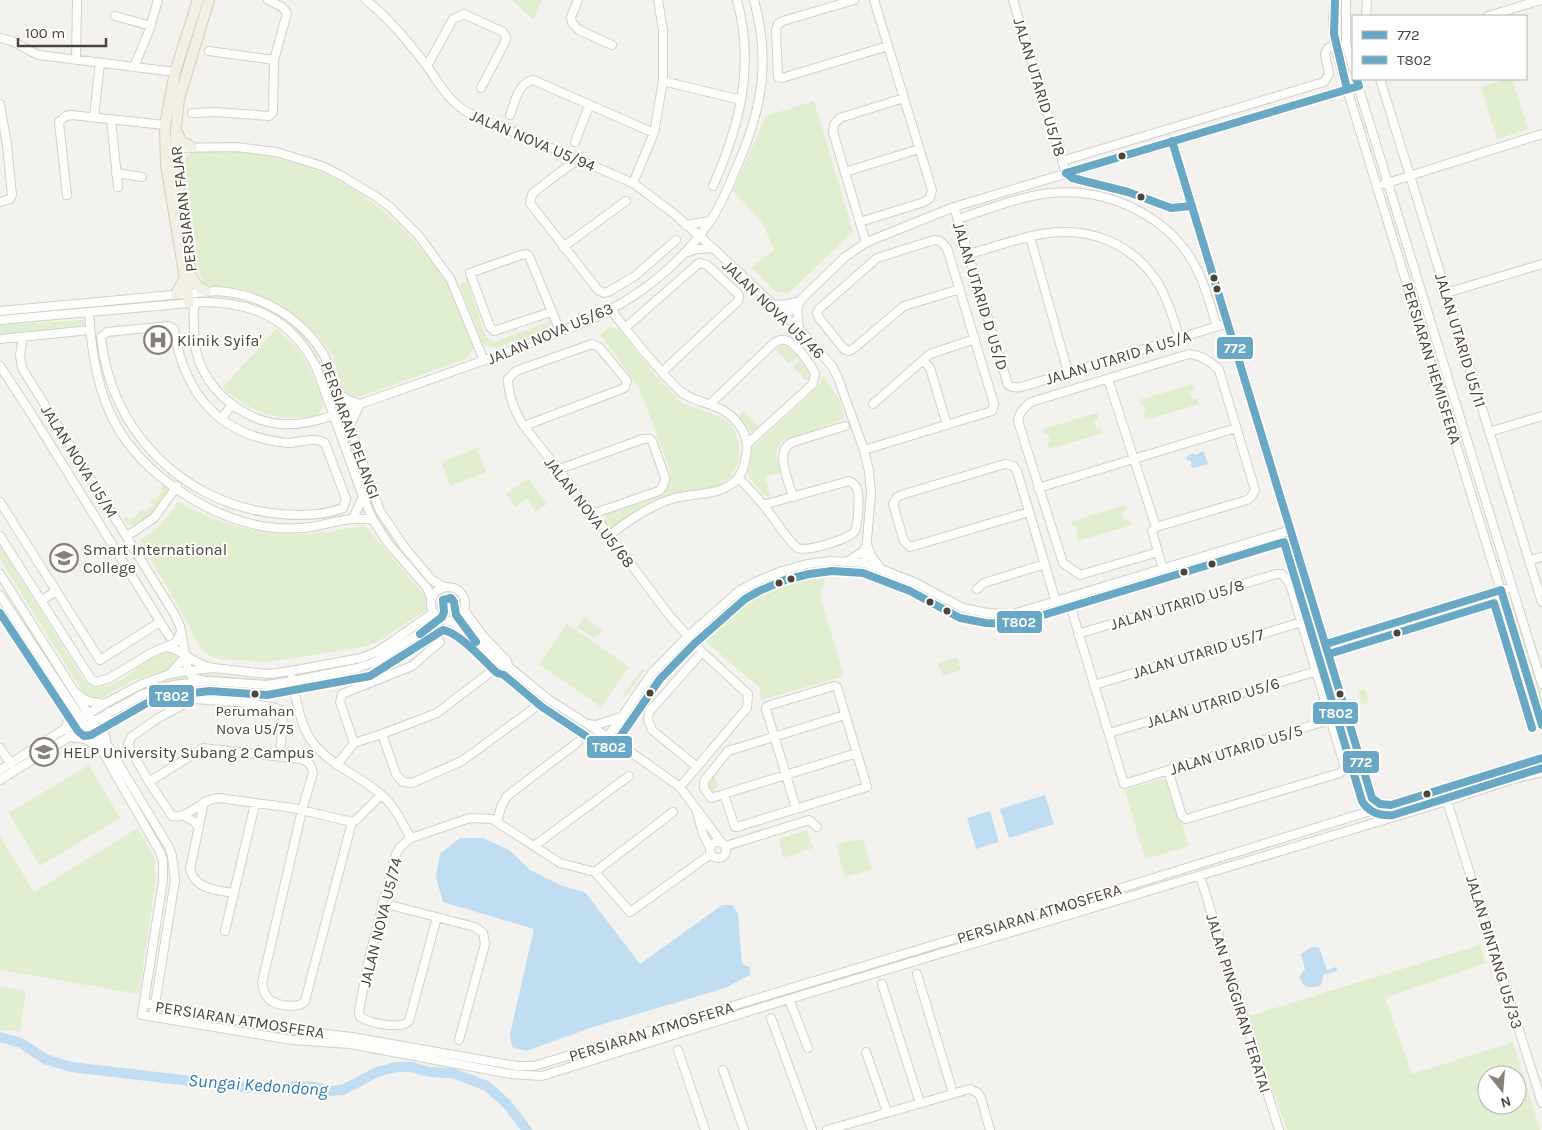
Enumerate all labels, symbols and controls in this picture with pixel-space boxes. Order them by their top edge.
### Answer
scale bar [18,15,105,47]
street label: JALAN UTARID U5/18 [1009,15,1070,159]
legend [1352,15,1527,80]
text: 100 m [25,24,65,42]
text: 772 [1397,26,1420,44]
text: T802 [1397,51,1431,69]
street label: JALAN NOVA U5/94 [467,105,598,175]
street label: PERSIARAN FAJAR [166,145,201,273]
unlabelled marker [1117,151,1127,161]
unlabelled marker [1136,192,1146,202]
street label: JALAN UTARID D U5/D [949,220,1012,373]
street label: JALAN NOVA U5/46 [719,256,829,363]
street label: JALAN UTARID U5/11 [1431,271,1490,410]
unlabelled marker [1209,273,1219,283]
street label: PERSIARAN HEMISFERA [1398,280,1465,446]
unlabelled marker [1212,284,1222,294]
street label: JALAN NOVA U5/63 [484,298,616,369]
hospital icon: Klinik Syifa' [143,325,173,355]
street label: JALAN UTARID A U5/A [1043,326,1193,389]
place label: Klinik Syifa' [177,331,262,350]
line badge: 772 [1216,336,1254,360]
text: 772 [1224,340,1246,357]
street label: PERSIARAN PELANGI [317,359,384,502]
street label: JALAN NOVA U5/M [37,401,122,521]
street label: JALAN NOVA U5/68 [541,453,639,571]
place label: Smart International College [83,540,227,577]
school or university icon: Smart International College [49,543,79,573]
unlabelled marker [1207,559,1217,569]
unlabelled marker [1179,567,1189,577]
unlabelled marker [786,574,796,584]
street label: JALAN UTARID U5/8 [1108,575,1246,634]
unlabelled marker [774,578,784,588]
unlabelled marker [925,597,935,607]
unlabelled marker [942,606,952,616]
line badge: T802 [996,610,1043,634]
text: T802 [1002,614,1036,631]
street label: JALAN UTARID U5/7 [1130,624,1267,683]
unlabelled marker [1392,628,1402,638]
street label: JALAN UTARID U5/6 [1144,673,1282,732]
line badge: T802 [148,684,195,708]
text: T802 [155,688,189,705]
unlabelled marker [645,688,655,698]
marker: Perumahan Nova U5/75 [250,689,260,699]
unlabelled marker [1335,689,1345,699]
line badge: T802 [1312,701,1359,725]
place label: Perumahan Nova U5/75 [215,702,295,738]
text: T802 [1319,705,1353,722]
street label: JALAN UTARID U5/5 [1167,720,1305,779]
line badge: T802 [586,735,633,759]
school or university icon: HELP University Subang 2 Campus [29,737,59,767]
text: T802 [592,739,626,756]
place label: HELP University Subang 2 Campus [63,743,314,762]
line badge: 772 [1342,750,1380,774]
text: 772 [1350,754,1372,771]
unlabelled marker [1422,789,1432,799]
street label: JALAN NOVA U5/74 [355,855,406,989]
street label: JALAN BINTANG U5/33 [1462,873,1527,1031]
street label: PERSIARAN ATMOSFERA [955,879,1124,948]
street label: JALAN PINGGIRAN TERATAI [1202,911,1275,1095]
street label: PERSIARAN ATMOSFERA [154,997,326,1042]
street label: PERSIARAN ATMOSFERA [567,997,736,1066]
north arrow [1477,1065,1527,1115]
water label: Sungai Kedondong [187,1069,330,1101]
text: N [1498,1092,1513,1112]

